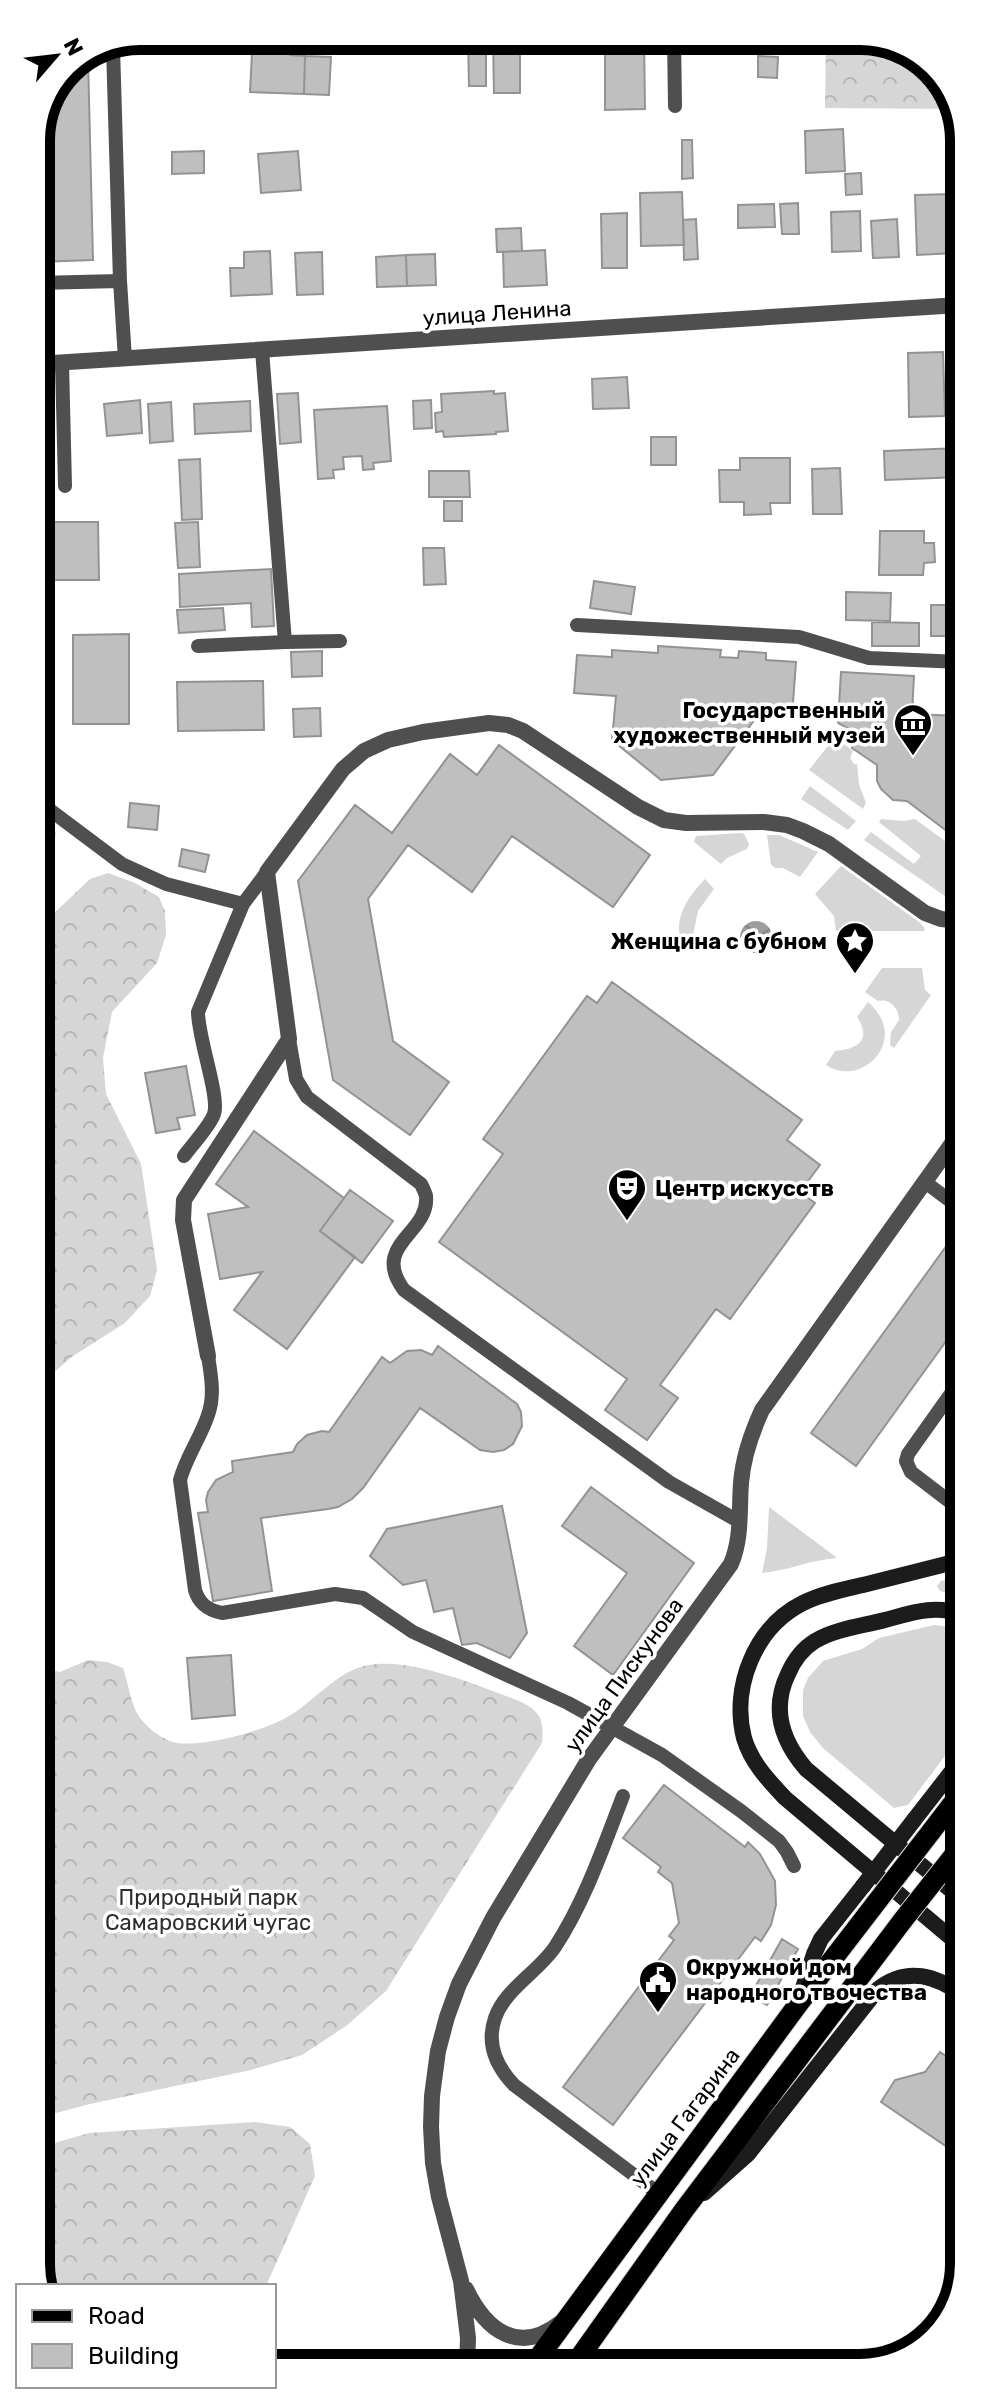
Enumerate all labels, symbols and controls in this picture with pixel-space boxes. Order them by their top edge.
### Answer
north arrow [16,16,96,96]
text: N [58,34,89,60]
street label: улица Ленина [422,294,572,332]
place label: Государственный художественный музей [613,697,885,749]
museum icon: Государственный художественный музей [892,702,934,757]
place icon: Женщина с бубном [834,920,876,975]
place label: Женщина с бубном [611,928,827,955]
theatre icon: Центр искусств [606,1167,648,1222]
place label: Центр искусств [655,1175,834,1202]
street label: улица Пискунова [559,1593,689,1757]
park label: Природный парк Самаровский чугас [105,1884,311,1936]
place label: Окружной дом народного твочества [686,1954,927,2006]
public building icon: Окружной дом народного твочества [637,1959,679,2014]
street label: улица Гагарина [624,2043,746,2191]
legend [16,2284,276,2388]
text: Road [88,2302,145,2330]
text: Building [88,2342,179,2370]

